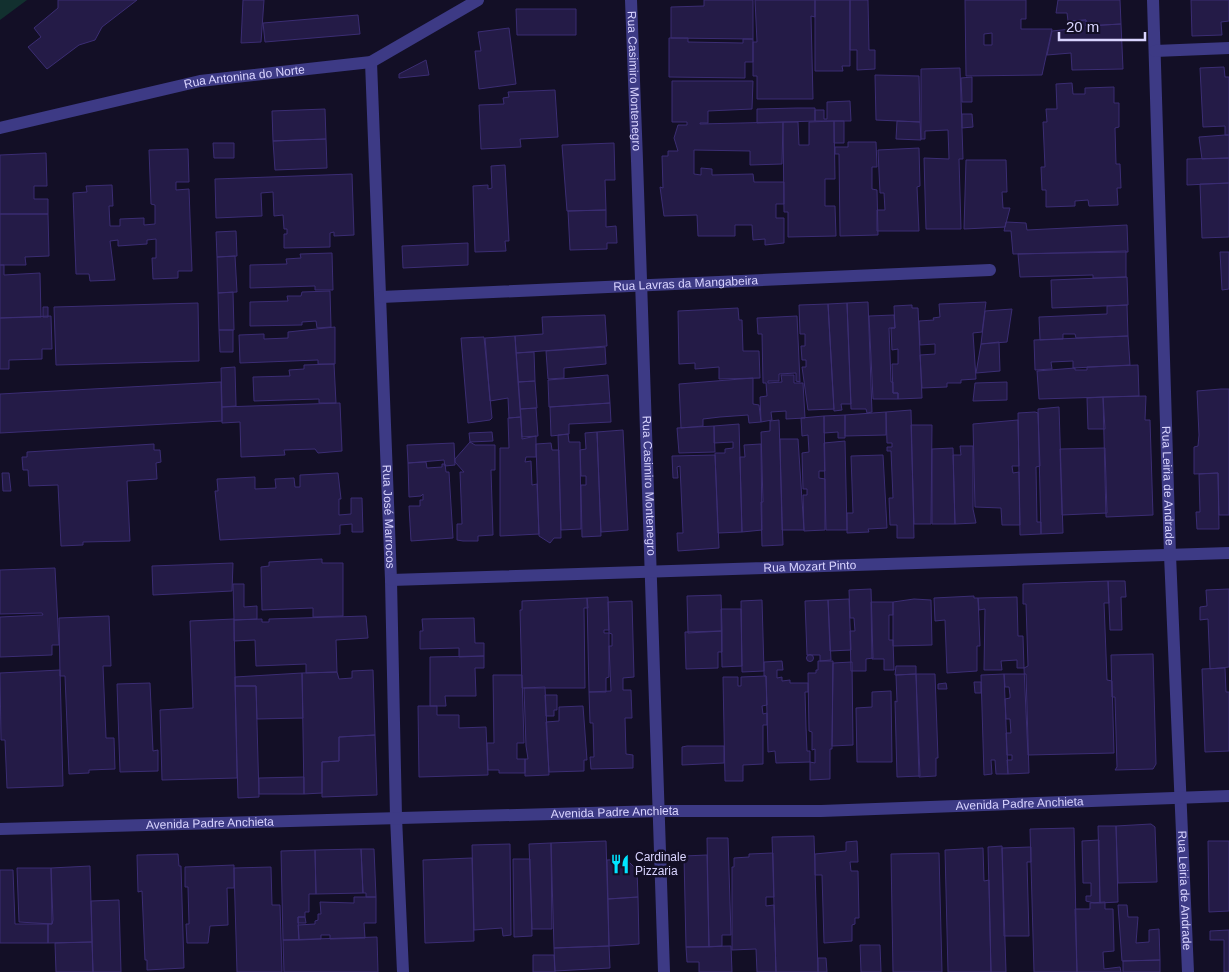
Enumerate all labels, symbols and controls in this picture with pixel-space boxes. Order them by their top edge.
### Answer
scale bar [1059,10,1145,42]
street label: Rua Casimiro Montenegro [624,11,644,152]
text: 20 m [1066,18,1099,35]
street label: Rua Antonina do Norte [183,62,306,92]
street label: Rua Lavras da Mangabeira [613,273,759,294]
street label: Rua Casimiro Montenegro [639,415,658,556]
street label: Rua Leiria de Andrade [1159,426,1177,546]
street label: Rua José Marrocos [380,464,398,569]
street label: Rua Mozart Pinto [763,558,857,575]
street label: Avenida Padre Anchieta [955,794,1084,813]
street label: Avenida Padre Anchieta [551,804,679,821]
street label: Avenida Padre Anchieta [146,815,274,832]
street label: Rua Leiria de Andrade [1175,830,1194,951]
place label: Cardinale Pizzaria [635,850,687,878]
restaurant icon: Cardinale Pizzaria [609,853,631,875]

